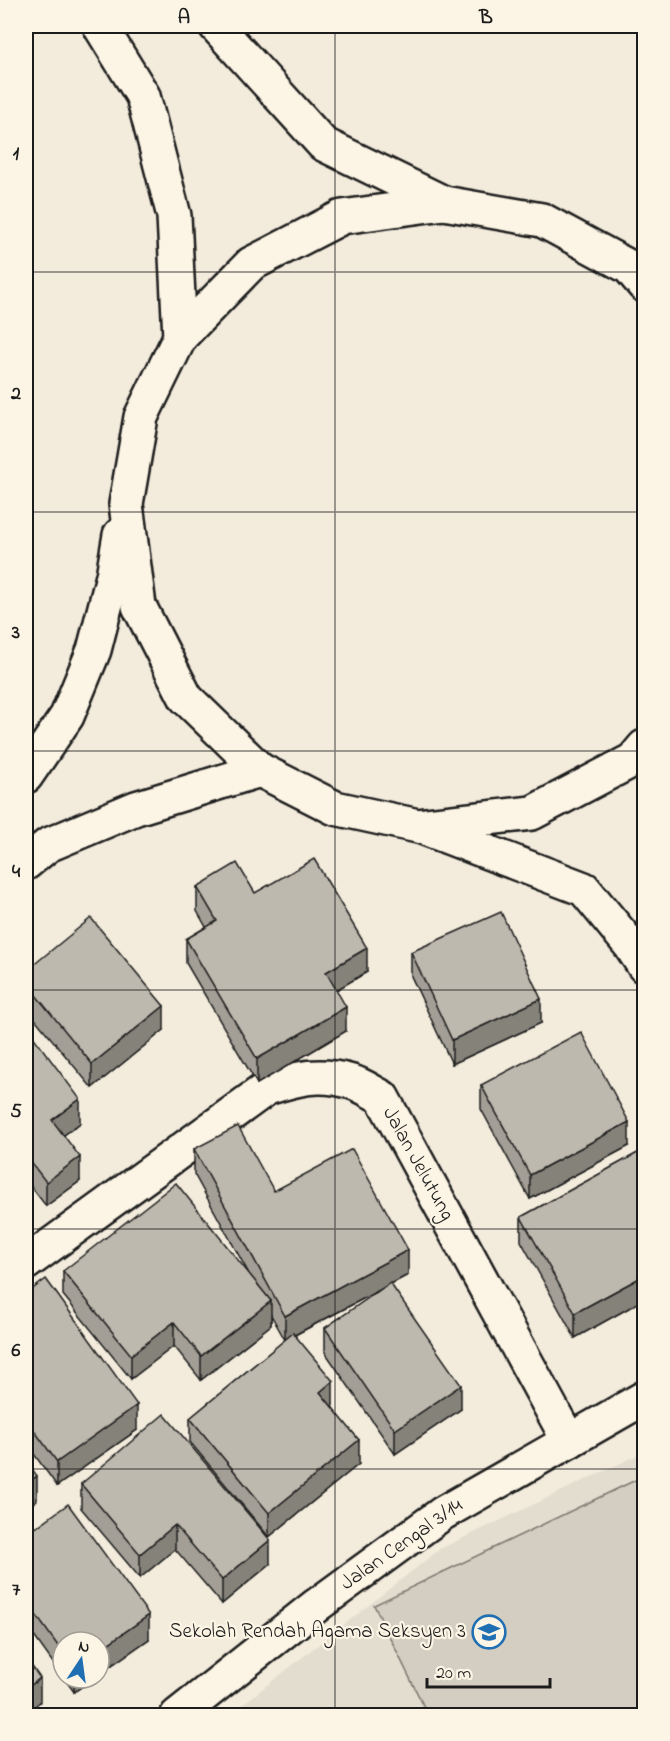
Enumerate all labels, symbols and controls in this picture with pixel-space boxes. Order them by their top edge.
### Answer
text: A [178,4,190,33]
text: B [478,4,493,33]
text: 1 [13,140,20,169]
text: 2 [10,380,21,409]
text: 3 [11,619,20,648]
text: 4 [12,858,21,887]
text: 5 [10,1098,22,1127]
street label: Jalan Jelutung [373,1102,462,1227]
text: 6 [12,1337,21,1366]
street label: Jalan Cengal 3/14 [335,1491,471,1600]
text: 7 [12,1576,21,1605]
school or university icon: Sekolah Rendah Agama Seksyen 3 [471,1614,507,1650]
place label: Sekolah Rendah Agama Seksyen 3 [169,1617,466,1649]
north arrow [51,1630,111,1690]
text: N [76,1634,92,1660]
scale bar [427,1651,550,1689]
text: 20 m [436,1661,471,1687]

